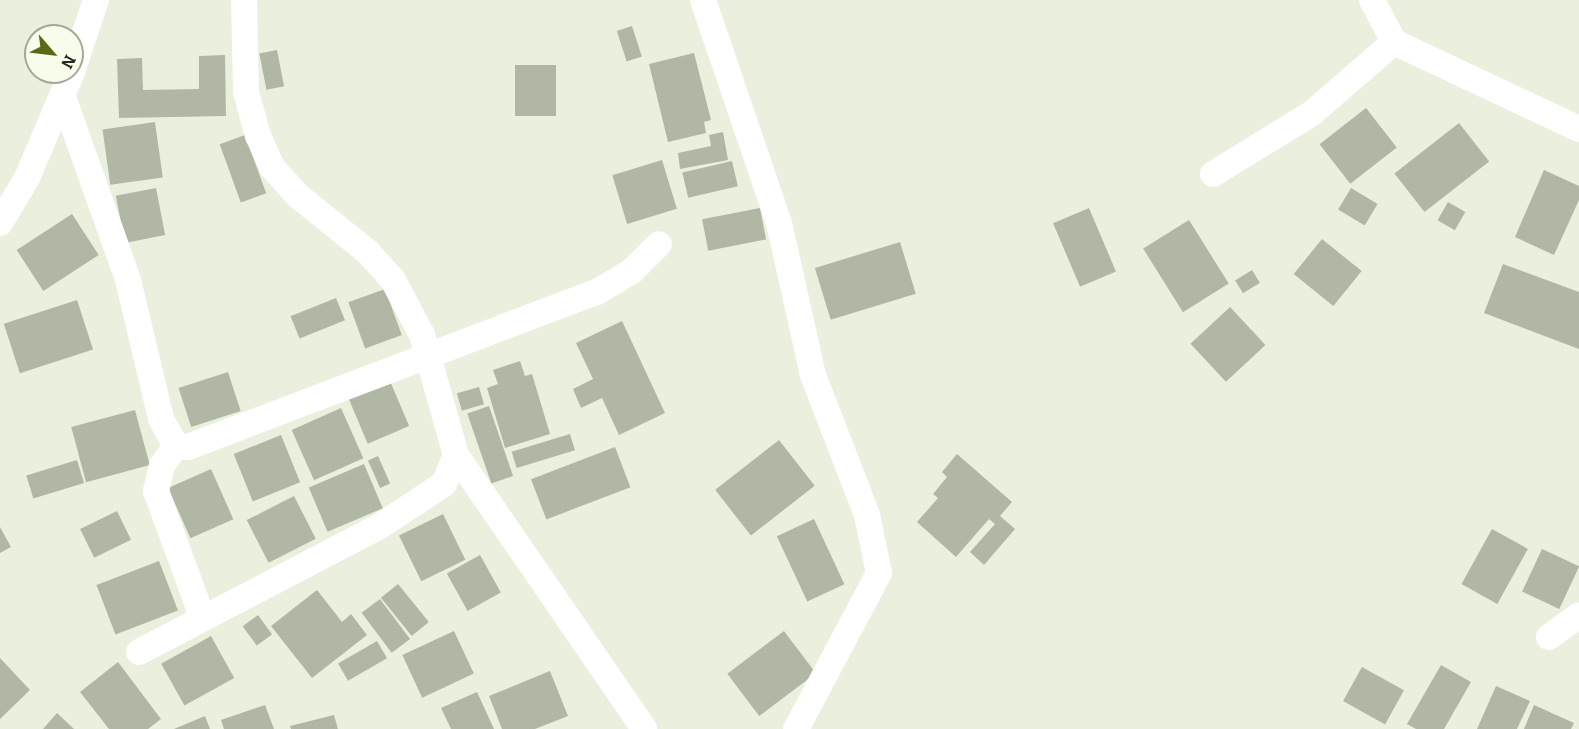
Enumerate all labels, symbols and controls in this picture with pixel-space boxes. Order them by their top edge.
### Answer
north arrow [24,24,84,84]
text: N [57,52,80,72]

